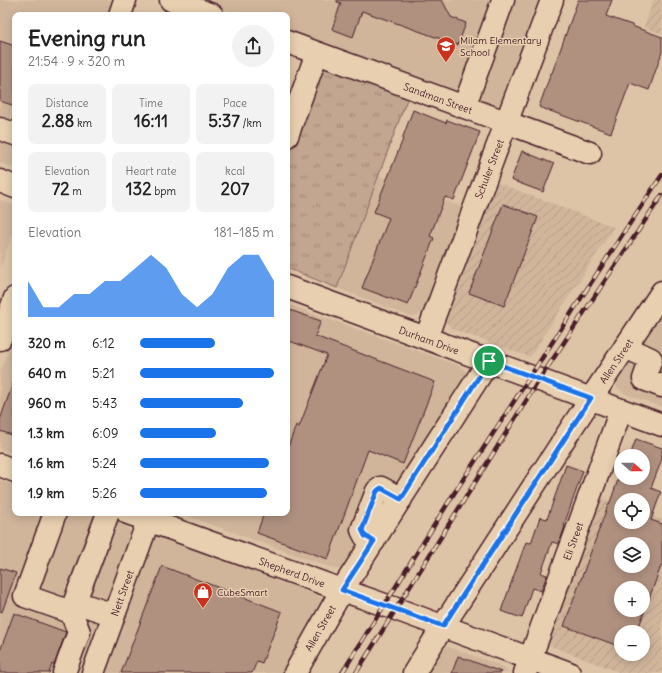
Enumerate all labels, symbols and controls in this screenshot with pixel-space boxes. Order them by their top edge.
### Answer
text: Evening run [28,24,146,52]
button: share [232,25,274,67]
place label: Milam Elementary School [460,34,542,59]
school or university icon: Milam Elementary School [435,35,457,63]
text: 21:54 · 9 × 320 m [28,53,125,70]
street label: Sandman Street [402,80,475,117]
text: Distance [46,96,88,110]
text: Time [139,96,163,110]
text: Pace [223,96,247,110]
text: 2.88 [42,110,74,132]
text: 16:11 [134,110,168,132]
text: 5:37 [208,110,240,132]
text: km [74,116,92,130]
text: /km [240,116,262,130]
street label: Schuler Street [472,137,507,201]
text: Elevation [44,164,90,178]
text: Heart rate [125,164,177,178]
text: kcal [225,164,245,178]
text: 72 [52,178,70,200]
text: 132 [126,178,152,200]
text: 207 [221,178,249,200]
text: m [70,184,82,198]
text: bpm [152,184,176,198]
text: Elevation [28,224,81,241]
text: 181–185 m [214,224,274,241]
street label: Durham Drive [397,324,461,357]
text: 320 m [28,335,66,352]
text: 6:12 [92,335,115,352]
street label: Allen Street [597,336,636,386]
pin [472,344,506,378]
icon: arrive [478,350,500,372]
text: 640 m [28,365,66,382]
text: 5:21 [92,365,115,382]
text: 960 m [28,395,66,412]
text: 5:43 [92,395,117,412]
text: 1.3 km [28,425,64,442]
text: 6:09 [92,425,118,442]
north arrow [614,449,650,485]
map controls [614,449,650,661]
text: 1.6 km [28,455,64,472]
text: 5:24 [92,455,117,472]
text: 1.9 km [28,485,64,502]
text: 5:26 [92,485,117,502]
button: locate [614,493,650,529]
street label: Eli Street [561,520,587,562]
button: layers [614,537,650,573]
street label: Shepherd Drive [257,554,327,590]
street label: Nett Street [108,568,137,618]
shop icon: CubeSmart [192,581,214,609]
button: + [614,581,650,617]
place label: CubeSmart [217,586,268,599]
street label: Allen Street [302,602,339,654]
button: − [614,625,650,661]

